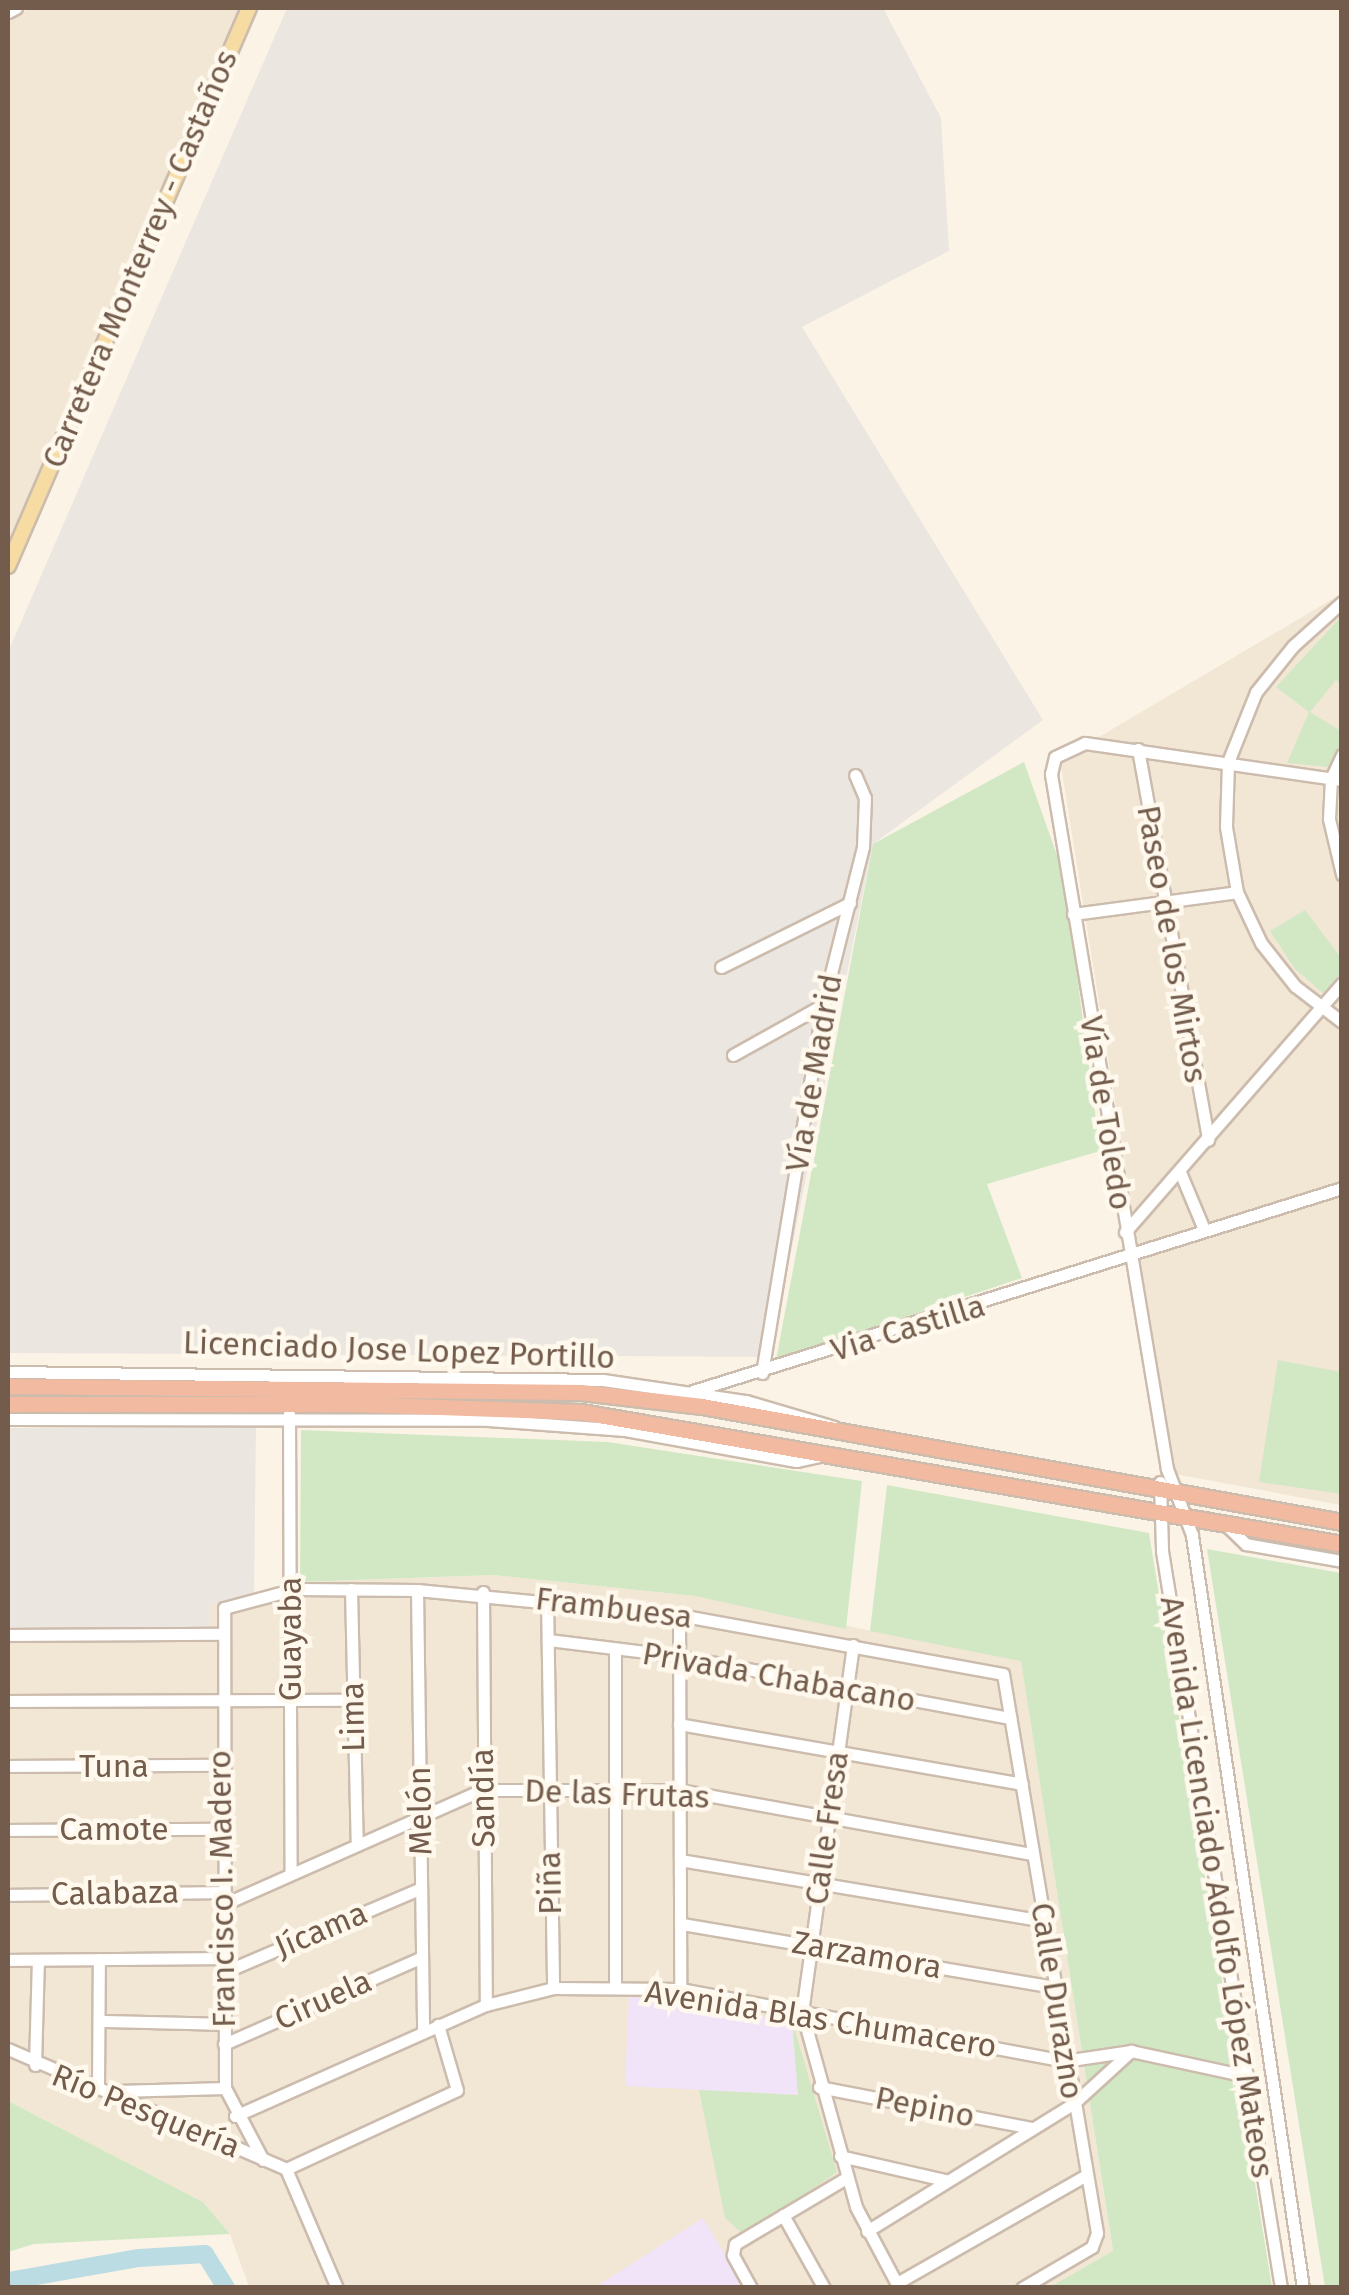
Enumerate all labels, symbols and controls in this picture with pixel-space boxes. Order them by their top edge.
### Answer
street label: Carretera Monterrey - Castaños [34,44,246,474]
street label: Paseo de los Mirtos [1129,802,1215,1086]
street label: Vía de Madrid [778,971,850,1175]
street label: Vía de Toledo [1072,1013,1140,1213]
street label: Via Castilla [826,1286,990,1370]
street label: Licenciado Jose Lopez Portillo [182,1323,616,1377]
street label: Guayaba [271,1577,309,1701]
street label: Frambuesa [533,1579,695,1637]
street label: Avenida Licenciado Adolfo López Mateos [1152,1594,1282,2180]
street label: Privada Chabacano [639,1634,919,1720]
street label: Lima [333,1682,373,1752]
street label: Tuna [79,1747,149,1785]
street label: Sandía [463,1748,503,1848]
street label: Calle Fresa [797,1749,857,1907]
street label: Francisco I. Madero [200,1750,244,2028]
street label: Melón [400,1766,440,1856]
street label: De las Frutas [524,1772,710,1816]
street label: Camote [59,1810,169,1848]
street label: Piña [530,1851,570,1915]
street label: Calabaza [51,1873,179,1913]
street label: Jícama [269,1894,373,1966]
street label: Calle Durazno [1023,1900,1091,2102]
street label: Zarzamora [789,1923,945,1987]
street label: Ciruela [269,1962,377,2038]
street label: Avenida Blas Chumacero [643,1972,999,2066]
street label: Río Pesquería [46,2056,246,2166]
street label: Pepino [872,2079,978,2135]

